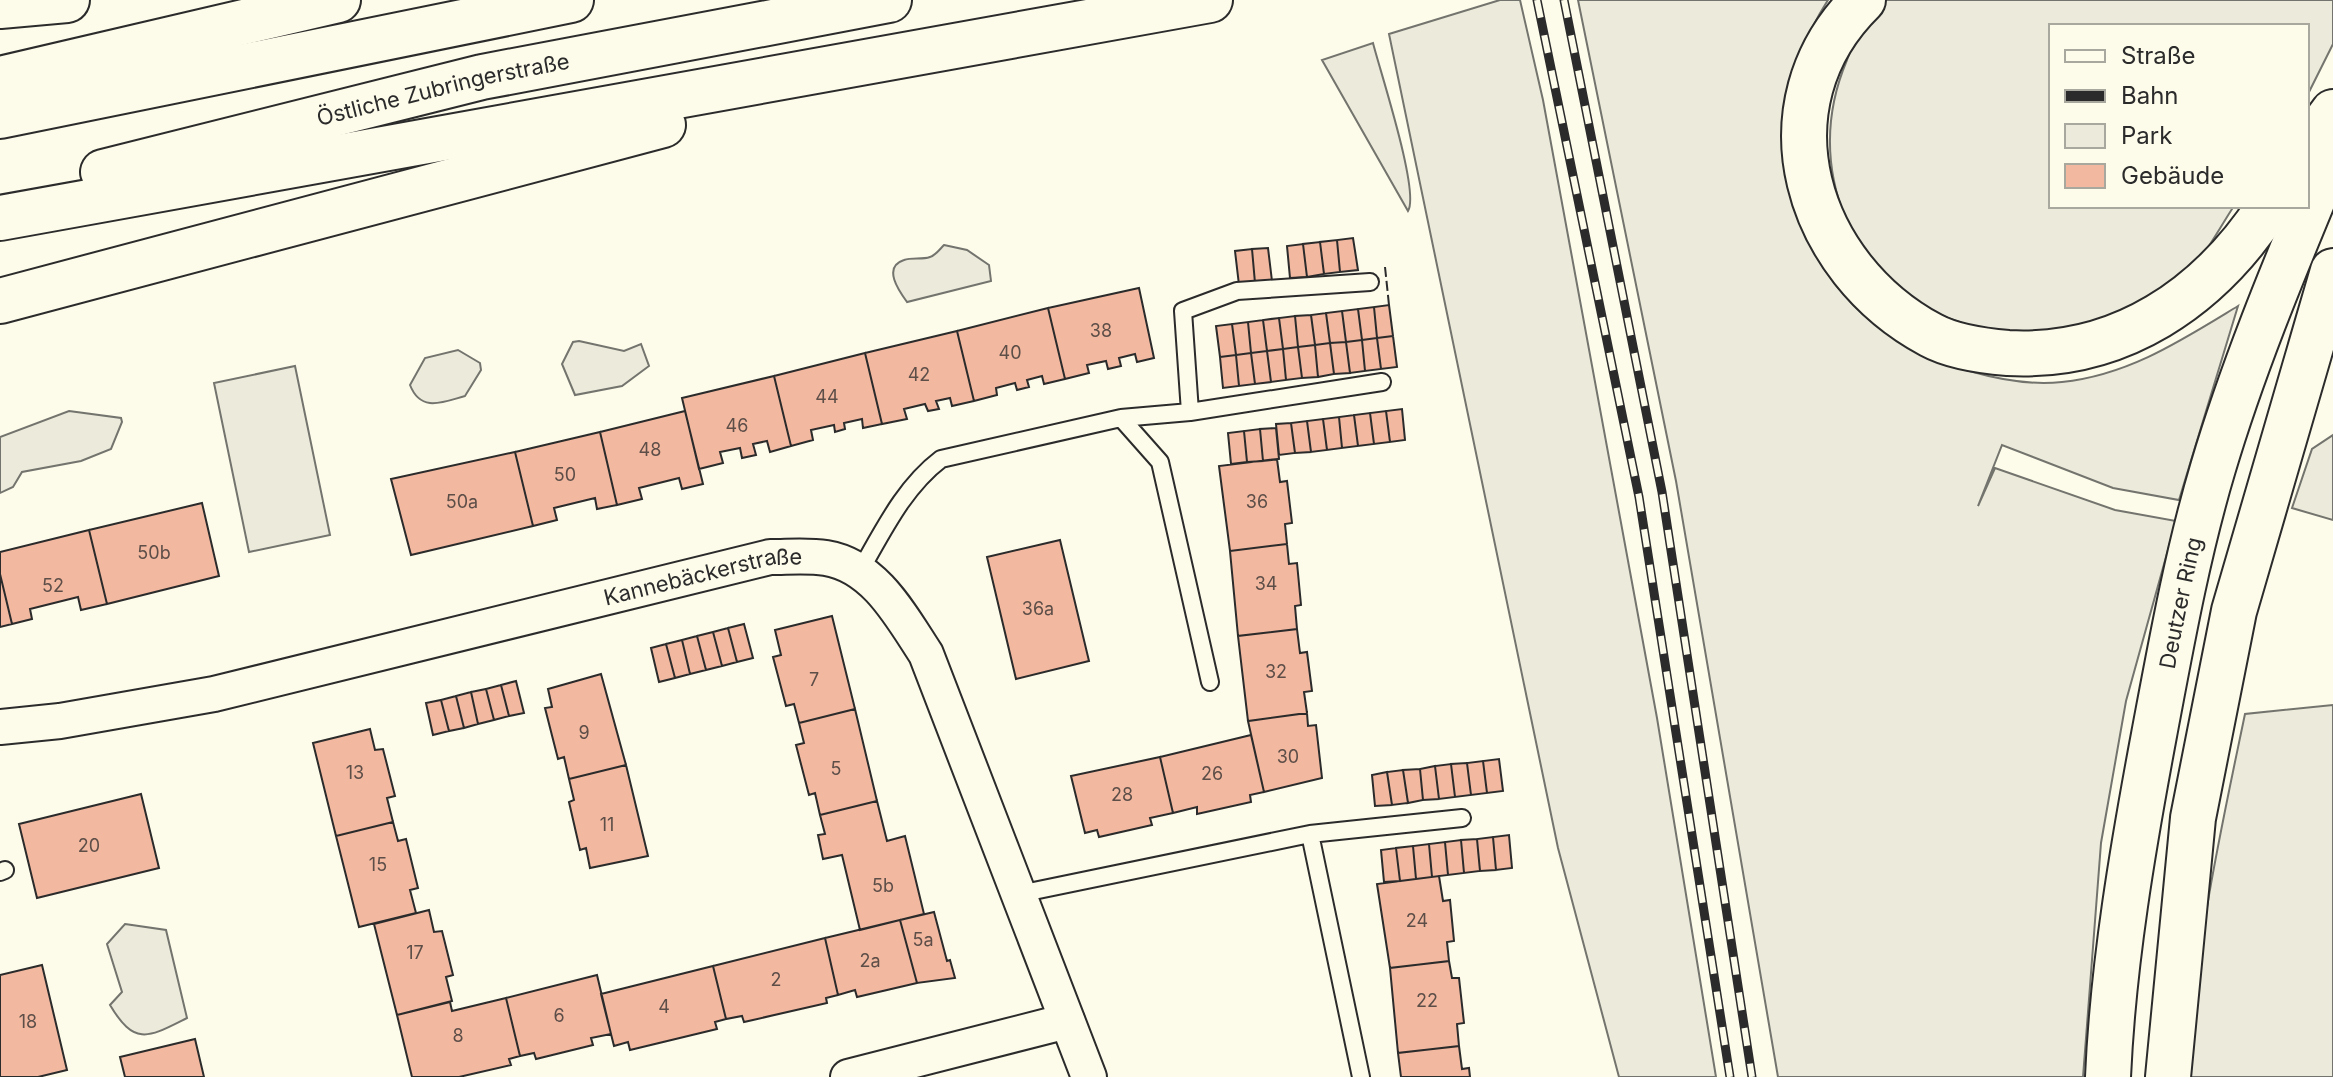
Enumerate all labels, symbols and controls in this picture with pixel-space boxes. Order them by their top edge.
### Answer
legend [2049,24,2309,208]
text: Straße [2121,41,2196,70]
street label: Östliche Zubringerstraße [314,48,572,131]
text: Bahn [2121,81,2179,110]
text: Park [2121,121,2172,150]
text: Gebäude [2121,161,2224,190]
house number: 38 [1090,320,1112,341]
house number: 40 [999,342,1021,363]
house number: 42 [908,364,930,385]
house number: 44 [815,386,839,407]
house number: 46 [726,415,748,436]
house number: 48 [639,439,661,460]
house number: 50 [554,464,576,485]
house number: 50a [446,491,478,512]
house number: 36 [1246,491,1268,512]
street label: Deutzer Ring [2154,534,2207,671]
house number: 50b [137,542,171,563]
street label: Kannebäckerstraße [601,543,803,611]
house number: 34 [1255,573,1277,594]
house number: 52 [42,575,64,596]
house number: 36a [1022,598,1054,619]
house number: 32 [1265,661,1287,682]
house number: 7 [809,669,819,690]
house number: 9 [578,722,590,743]
house number: 30 [1277,746,1299,767]
house number: 5 [831,758,841,779]
house number: 13 [346,762,364,783]
house number: 26 [1201,763,1223,784]
house number: 28 [1111,784,1133,805]
house number: 11 [600,814,614,835]
house number: 20 [78,835,100,856]
house number: 15 [369,854,387,875]
house number: 5b [872,875,894,896]
house number: 24 [1406,910,1428,931]
house number: 5a [912,929,934,950]
house number: 17 [406,942,424,963]
house number: 2a [859,950,881,971]
house number: 2 [771,969,781,990]
house number: 22 [1416,990,1438,1011]
house number: 4 [658,996,670,1017]
house number: 6 [553,1005,565,1026]
house number: 18 [19,1011,37,1032]
house number: 8 [452,1025,464,1046]

